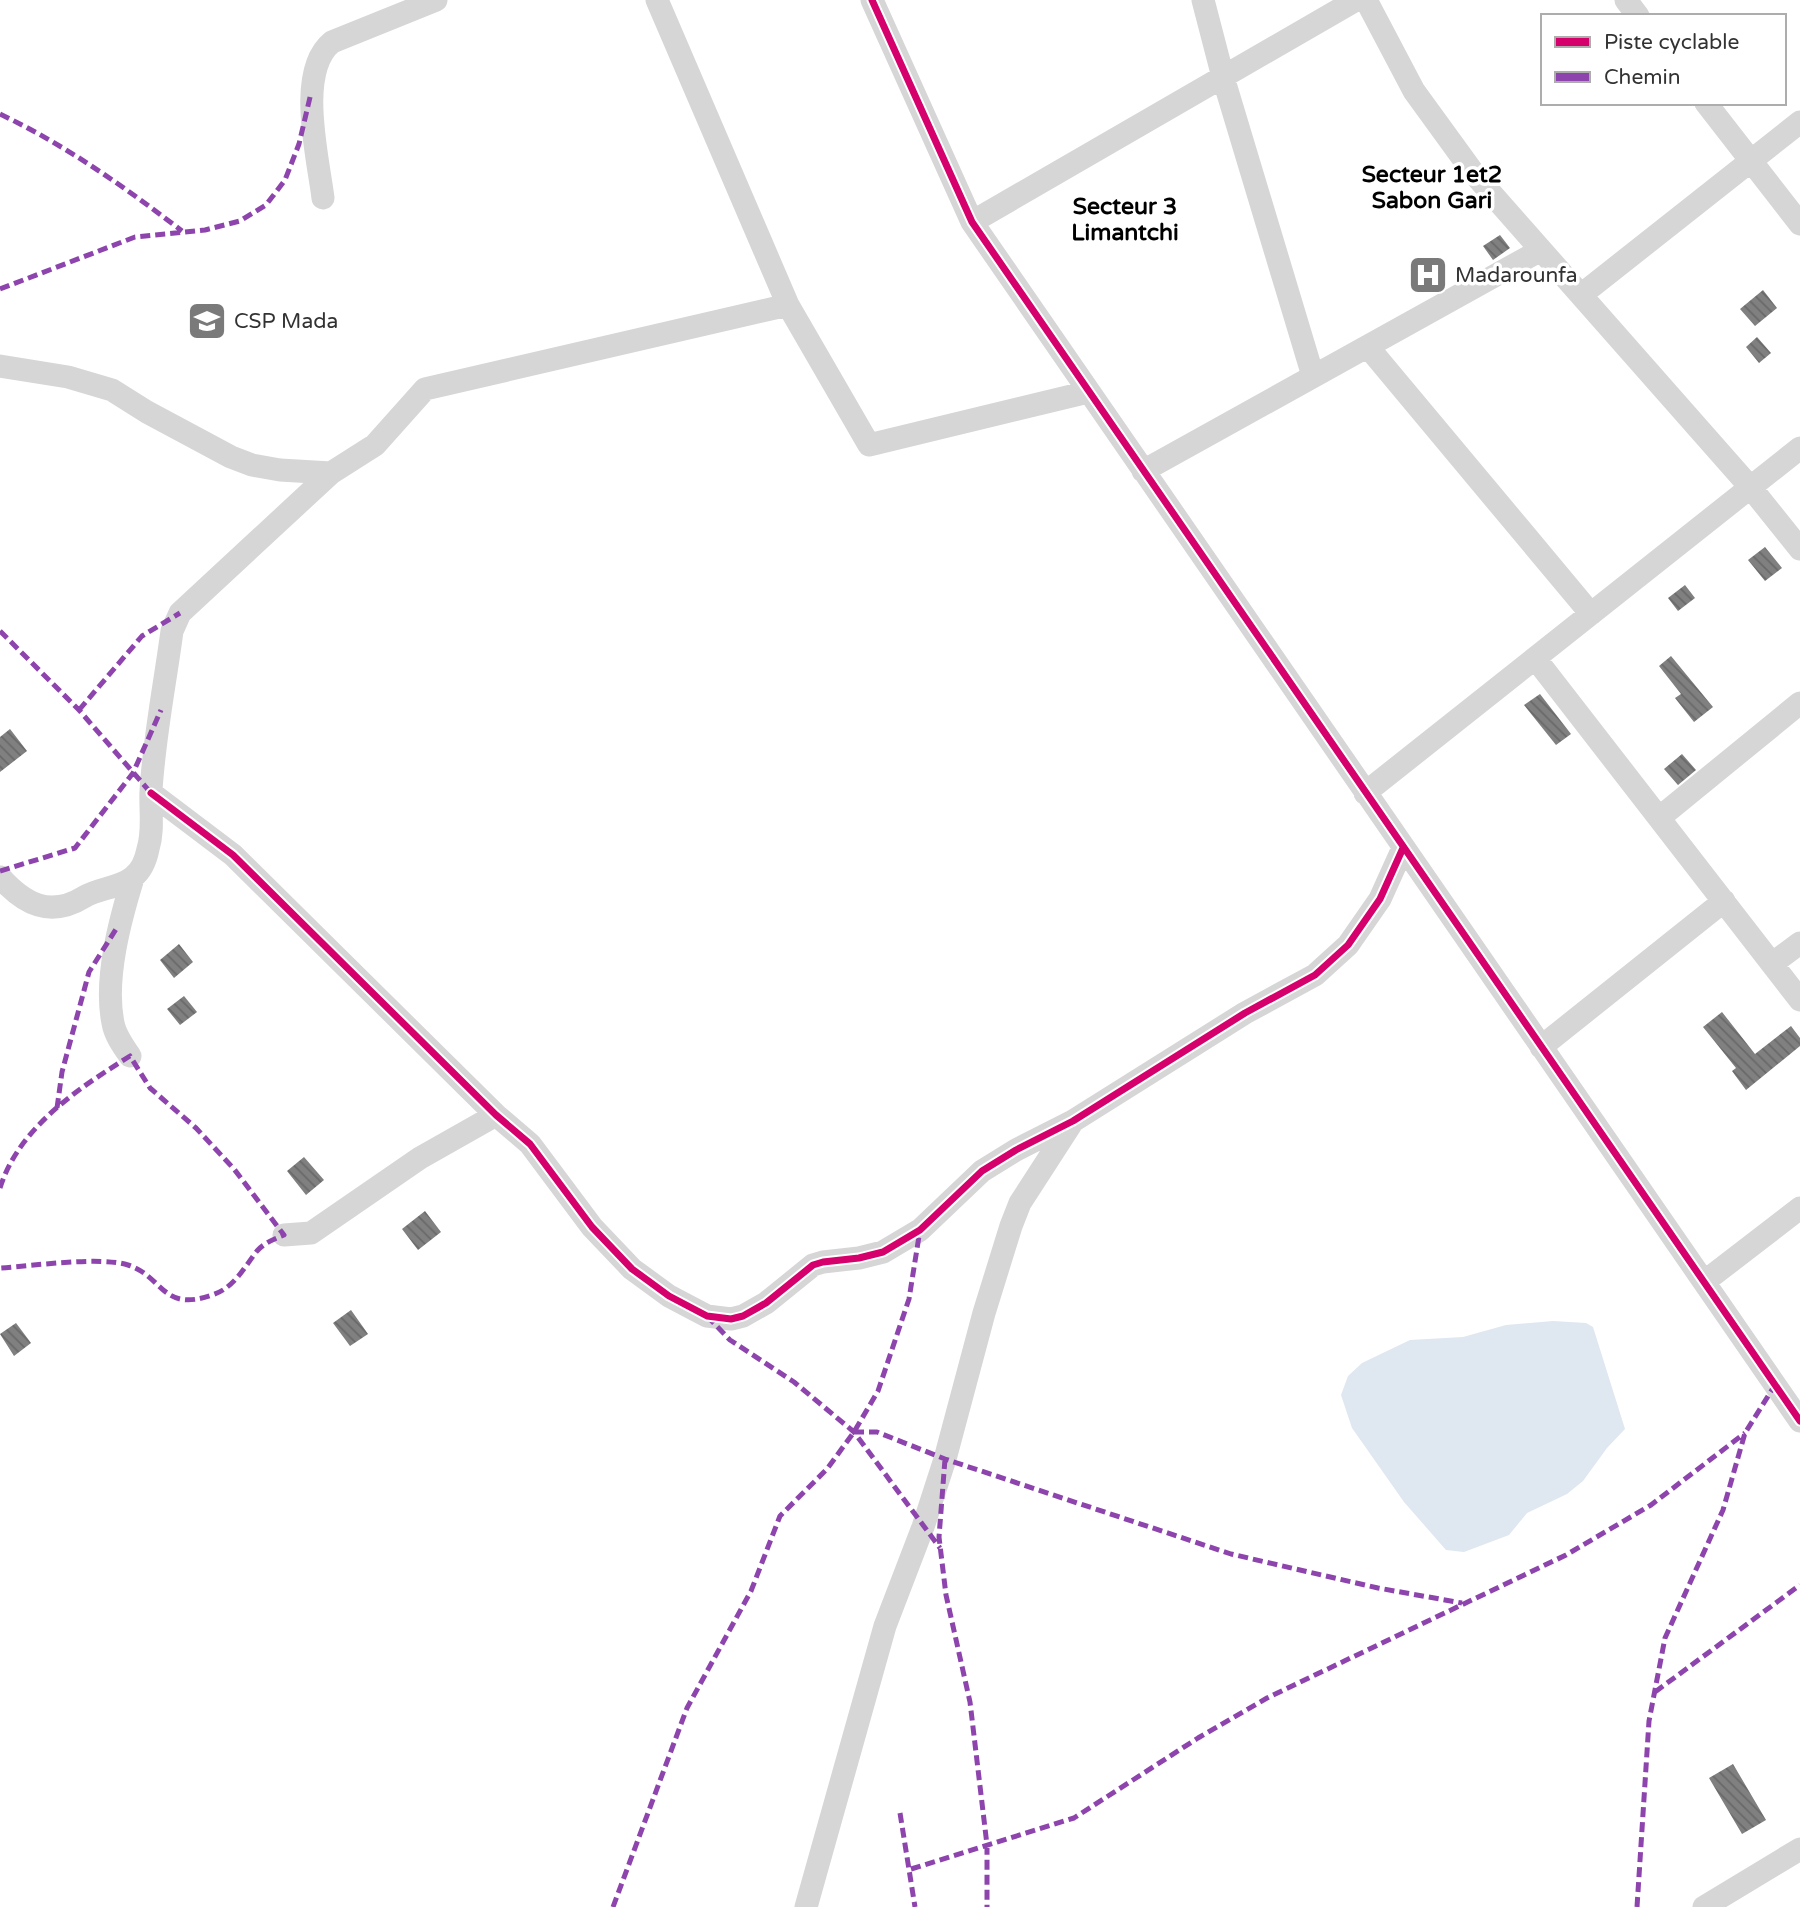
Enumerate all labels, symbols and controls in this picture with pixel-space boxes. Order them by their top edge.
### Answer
legend [1541,14,1786,105]
text: Piste cyclable [1604,30,1739,55]
text: Chemin [1604,65,1681,90]
district label: Secteur 1et2 Sabon Gari [1362,161,1502,215]
district label: Secteur 3 Limantchi [1071,193,1179,247]
hospital icon: Madarounfa [1407,254,1449,296]
place label: Madarounfa [1455,263,1577,288]
school or university icon: CSP Mada [186,300,228,342]
place label: CSP Mada [234,309,338,334]

